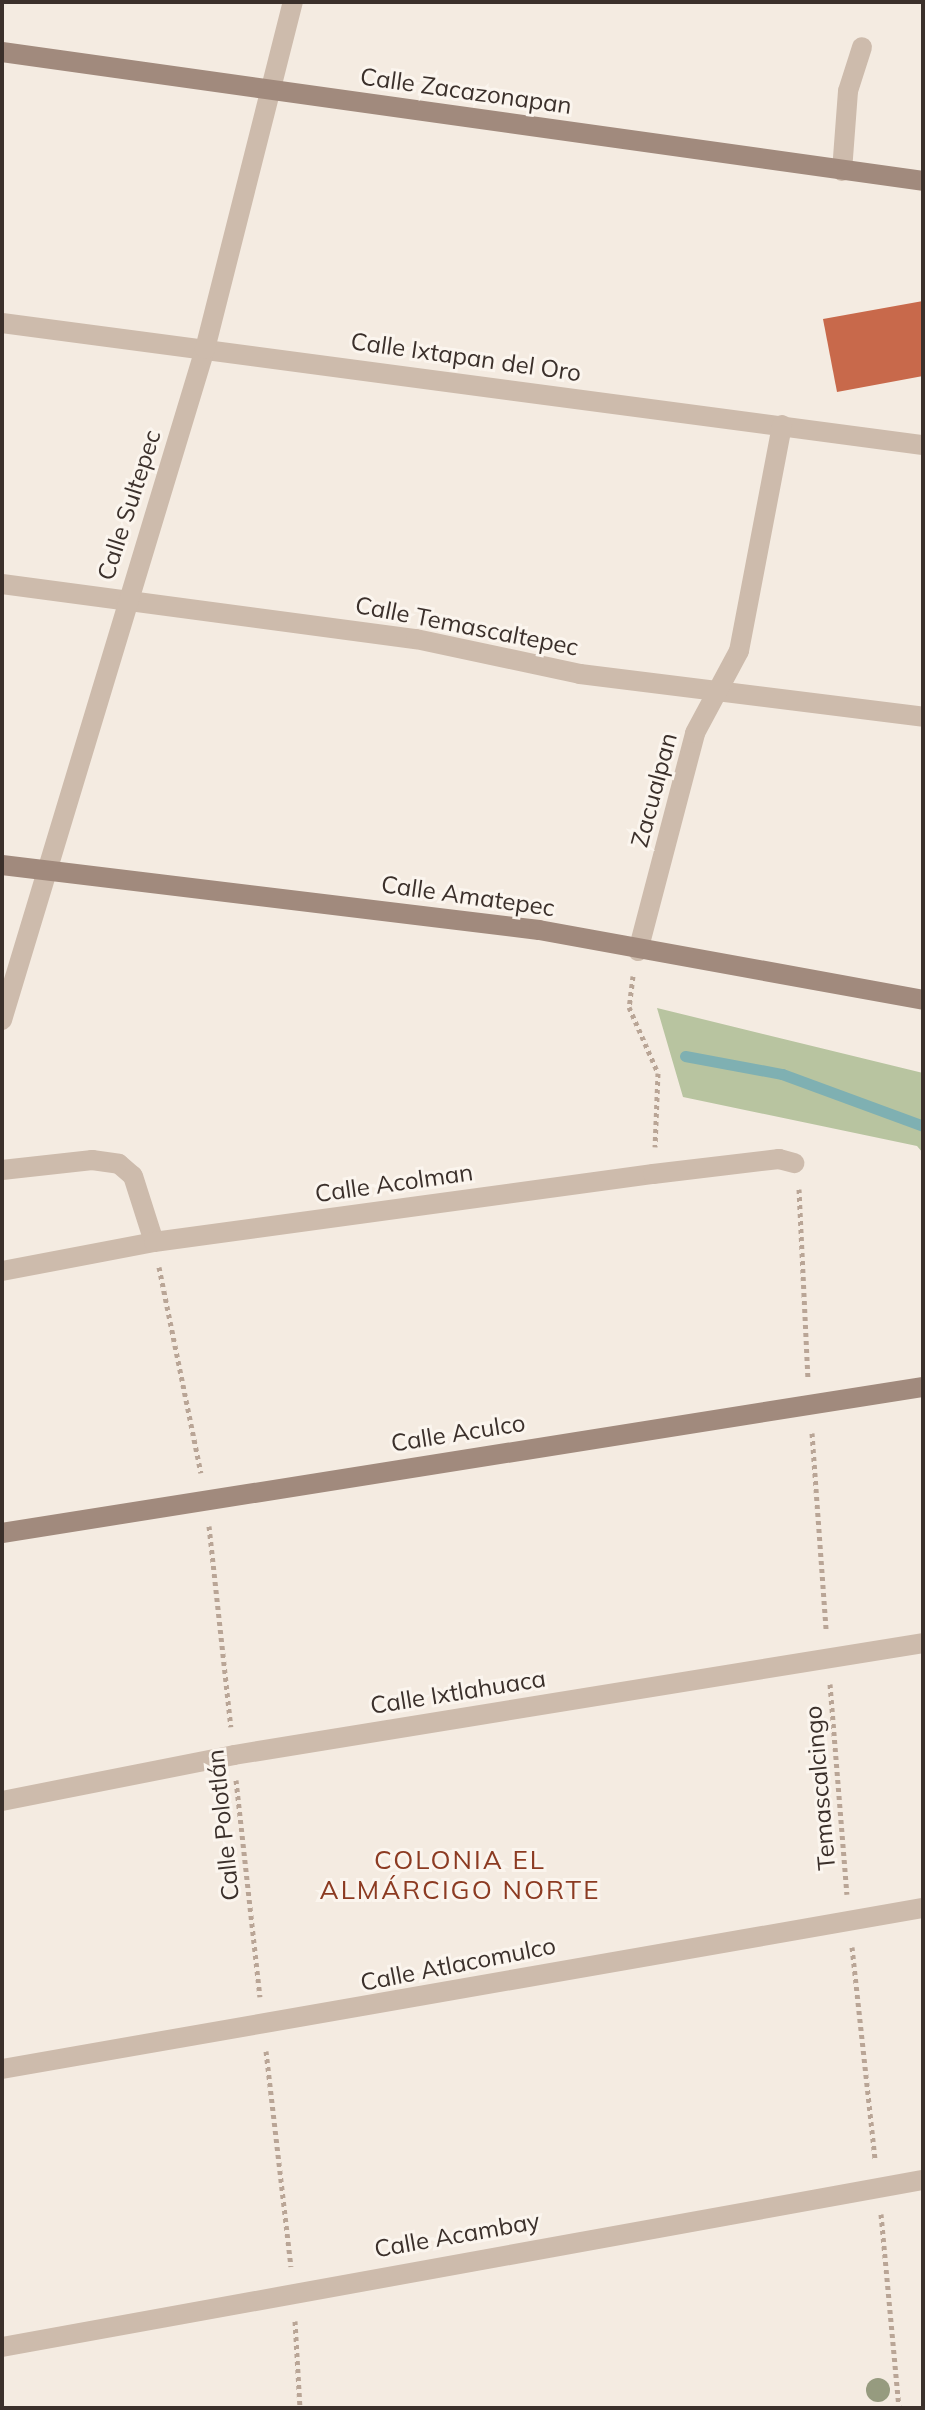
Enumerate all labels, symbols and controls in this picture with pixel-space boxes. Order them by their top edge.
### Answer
street label: Calle Zacazonapan [359,62,573,120]
street label: Calle Ixtapan del Oro [349,327,583,387]
street label: Calle Sultepec [91,426,167,584]
street label: Calle Temascaltepec [353,590,581,662]
street label: Zacualpan [625,730,683,850]
street label: Calle Amatepec [379,870,557,922]
street label: Calle Acolman [313,1158,475,1208]
street label: Calle Aculco [389,1408,527,1458]
street label: Calle Ixtlahuaca [368,1664,548,1720]
street label: Temascalcingo [798,1705,842,1871]
street label: Calle Polotlán [201,1748,245,1902]
district label: COLONIA EL ALMÁRCIGO NORTE [320,1844,600,1906]
street label: Calle Atlacomulco [358,1931,558,1997]
street label: Calle Acambay [372,2206,542,2264]

